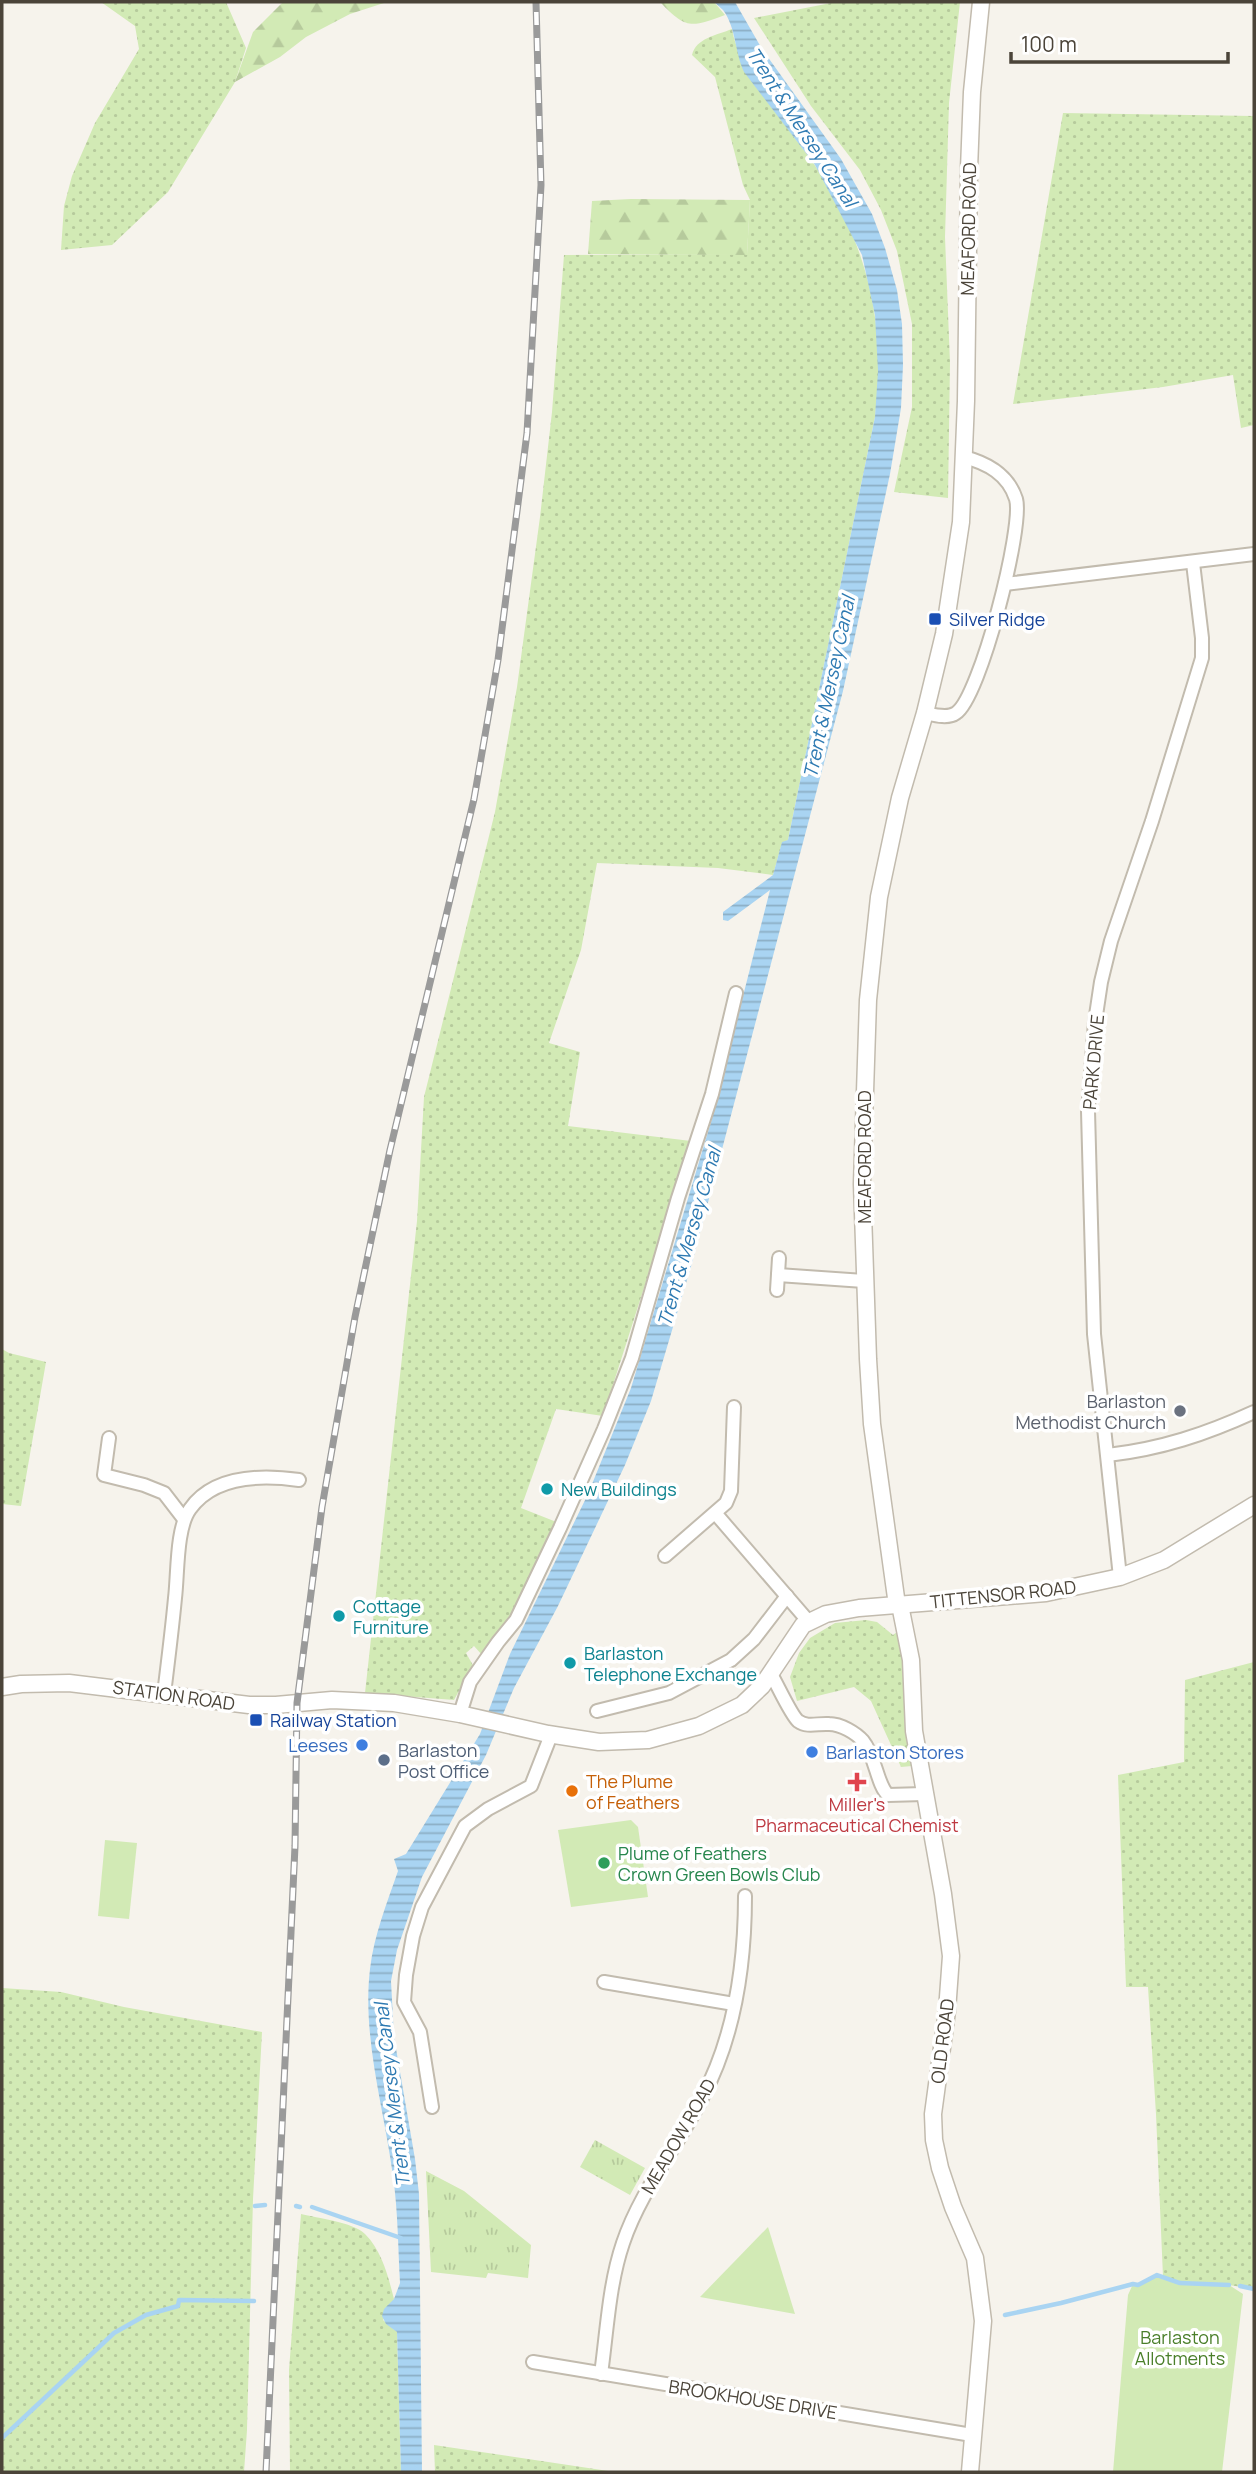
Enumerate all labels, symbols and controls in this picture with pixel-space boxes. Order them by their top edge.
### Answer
scale bar [1011,21,1228,65]
text: 100 m [1021,30,1077,58]
water label: Trent & Mersey Canal [741,42,865,214]
street label: MEAFORD ROAD [955,162,981,296]
water label: Trent & Mersey Canal [797,591,862,780]
place label: Silver Ridge [949,607,1045,631]
marker: Silver Ridge [927,611,943,627]
street label: PARK DRIVE [1077,1013,1109,1111]
street label: MEAFORD ROAD [852,1090,876,1224]
water label: Trent & Mersey Canal [651,1142,728,1330]
place label: Barlaston Methodist Church [1015,1389,1166,1434]
marker: Barlaston Methodist Church [1172,1403,1188,1419]
place label: New Buildings [561,1477,677,1501]
marker: New Buildings [539,1481,555,1497]
street label: TITTENSOR ROAD [929,1574,1077,1614]
place label: Cottage Furniture [353,1594,429,1639]
marker: Cottage Furniture [331,1608,347,1624]
place label: Barlaston Telephone Exchange [584,1641,757,1686]
marker: Barlaston Telephone Exchange [562,1655,578,1671]
street label: STATION ROAD [111,1675,237,1715]
place label: Railway Station [270,1708,397,1732]
marker: Railway Station [248,1712,264,1728]
place label: Leeses [288,1733,348,1757]
marker: Leeses [354,1737,370,1753]
place label: Barlaston Post Office [398,1738,489,1783]
place label: Barlaston Stores [826,1740,964,1764]
marker: Barlaston Stores [804,1744,820,1760]
marker: Barlaston Post Office [376,1752,392,1768]
place label: The Plume of Feathers [586,1769,680,1814]
marker: Miller's Pharmaceutical Chemist [849,1774,865,1790]
marker: The Plume of Feathers [564,1783,580,1799]
place label: Miller's Pharmaceutical Chemist [755,1792,959,1837]
place label: Plume of Feathers Crown Green Bowls Club [618,1841,820,1886]
marker: Plume of Feathers Crown Green Bowls Club [596,1855,612,1871]
street label: OLD ROAD [925,1997,959,2085]
water label: Trent & Mersey Canal [367,1999,416,2189]
street label: MEADOW ROAD [635,2074,721,2198]
park label: Barlaston Allotments [1135,2325,1225,2370]
street label: BROOKHOUSE DRIVE [667,2374,839,2424]

